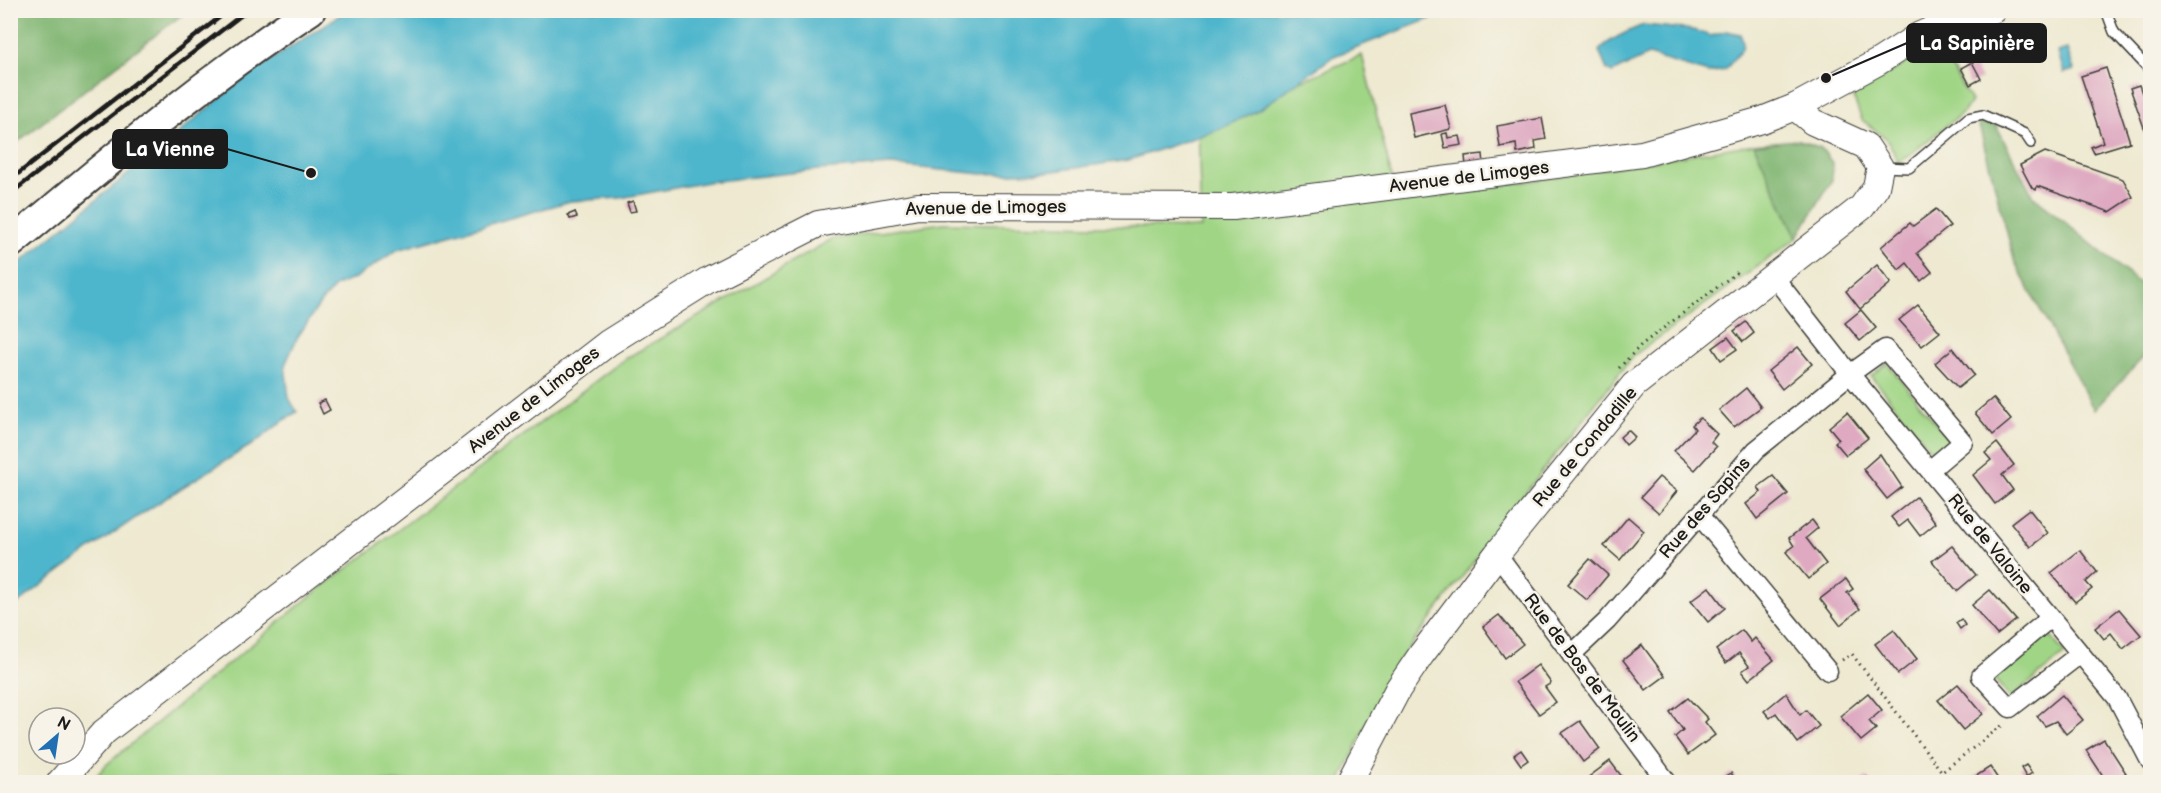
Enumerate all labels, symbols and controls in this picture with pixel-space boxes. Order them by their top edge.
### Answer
callout: La Sapinière [1907,24,2046,62]
text: La Sapinière [1920,32,2034,56]
callout: La Vienne [113,130,227,168]
text: La Vienne [125,138,215,162]
street label: Avenue de Limoges [1388,157,1550,197]
street label: Avenue de Limoges [905,196,1067,220]
street label: Avenue de Limoges [464,342,604,458]
street label: Rue de Condadille [1528,382,1642,512]
street label: Rue des Sapins [1655,453,1755,563]
street label: Rue de Valoine [1943,490,2037,599]
street label: Rue de Bos de Moulin [1519,590,1645,746]
north arrow [27,706,87,766]
text: N [54,713,73,735]

